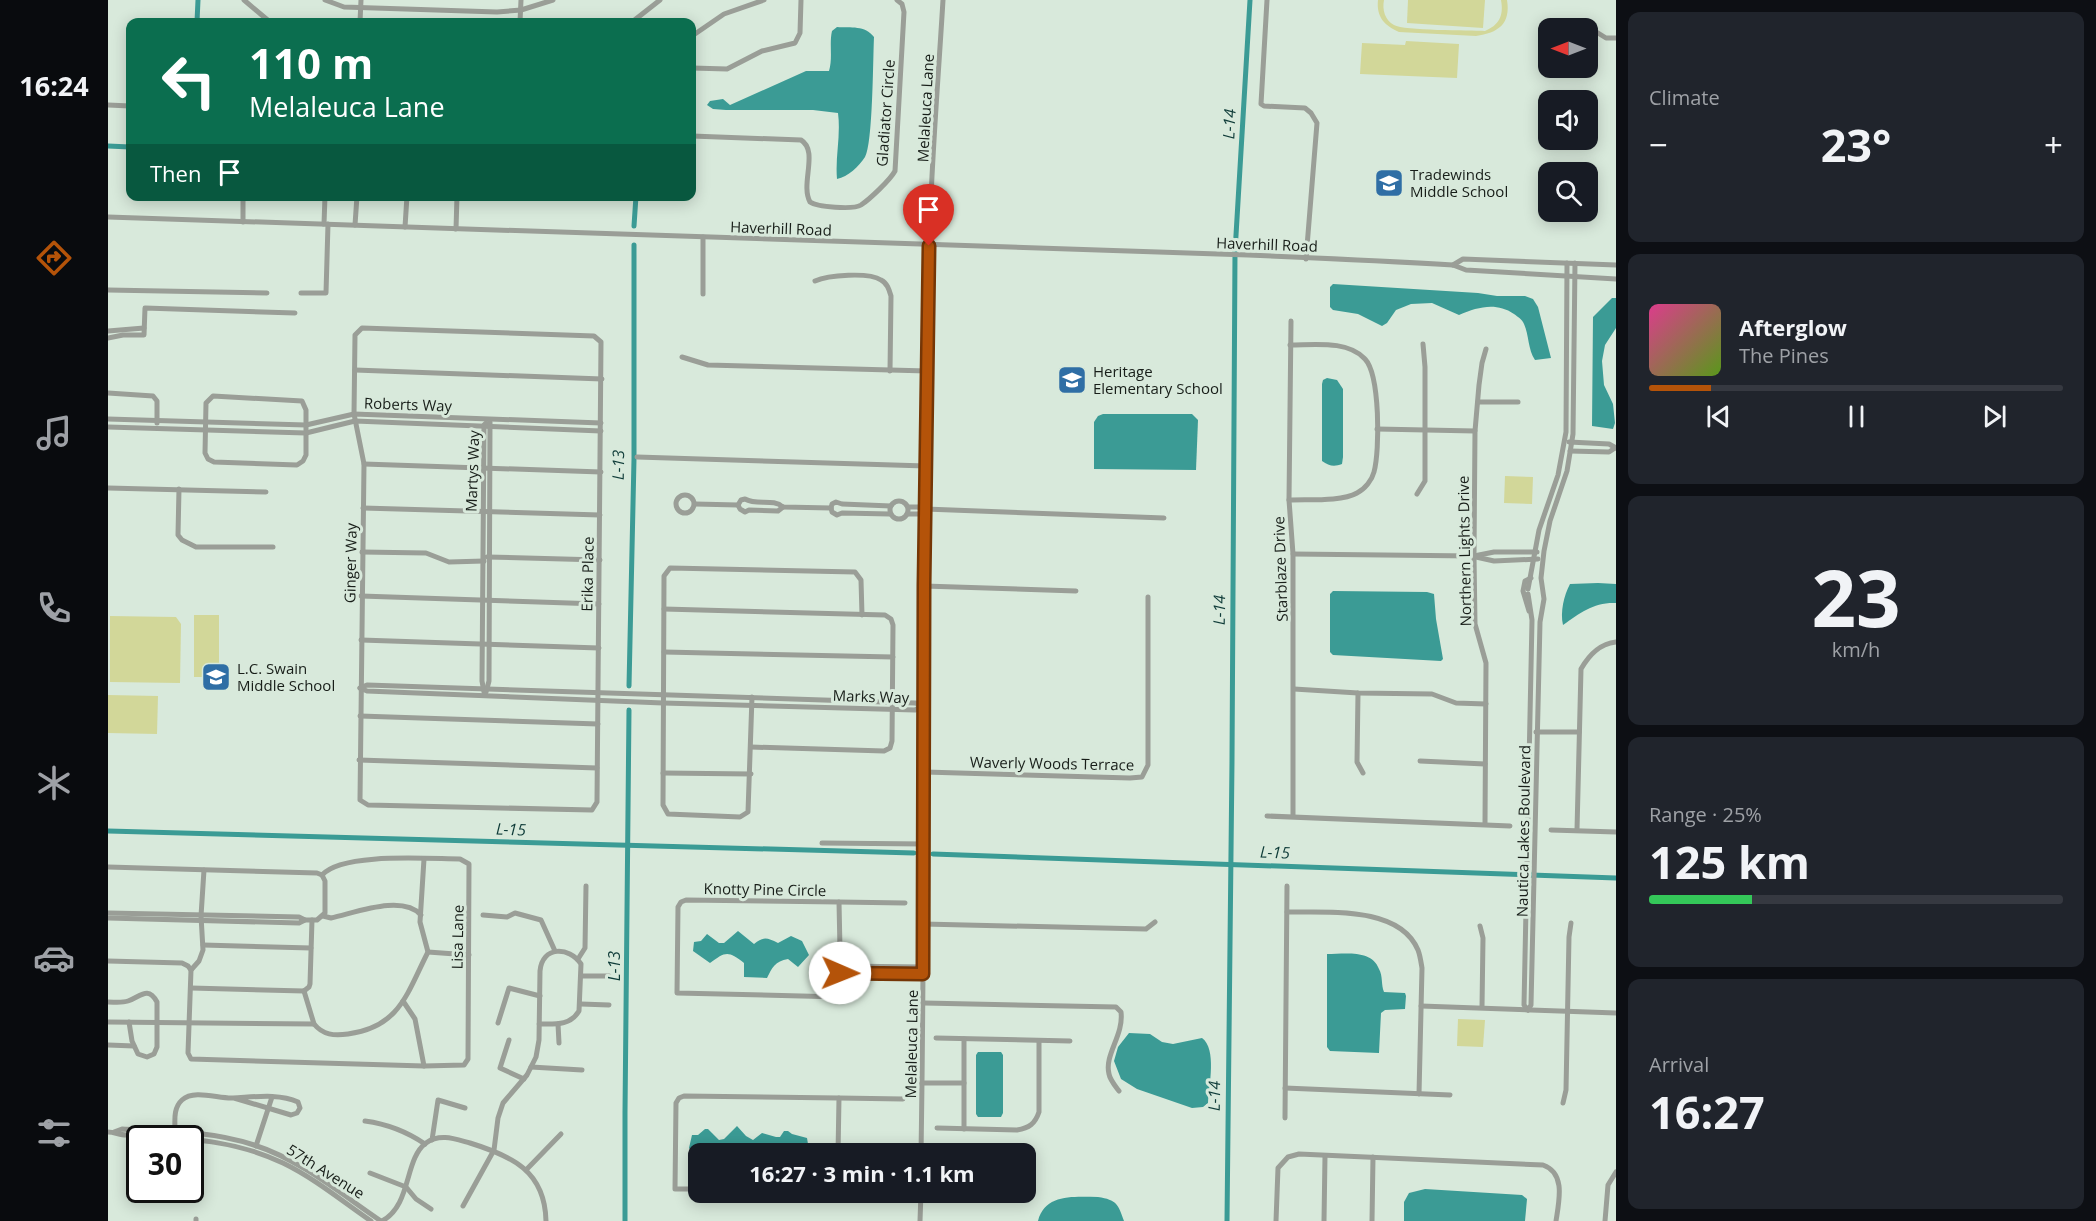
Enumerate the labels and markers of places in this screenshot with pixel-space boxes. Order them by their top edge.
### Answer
place label: Tradewinds Middle School [1410,164,1508,201]
school or university icon: Tradewinds Middle School [1373,167,1405,199]
pin [903,184,954,246]
place label: Heritage Elementary School [1093,361,1223,398]
school or university icon: Heritage Elementary School [1056,364,1088,396]
place label: L.C. Swain Middle School [237,658,335,695]
school or university icon: L.C. Swain Middle School [200,661,232,693]

